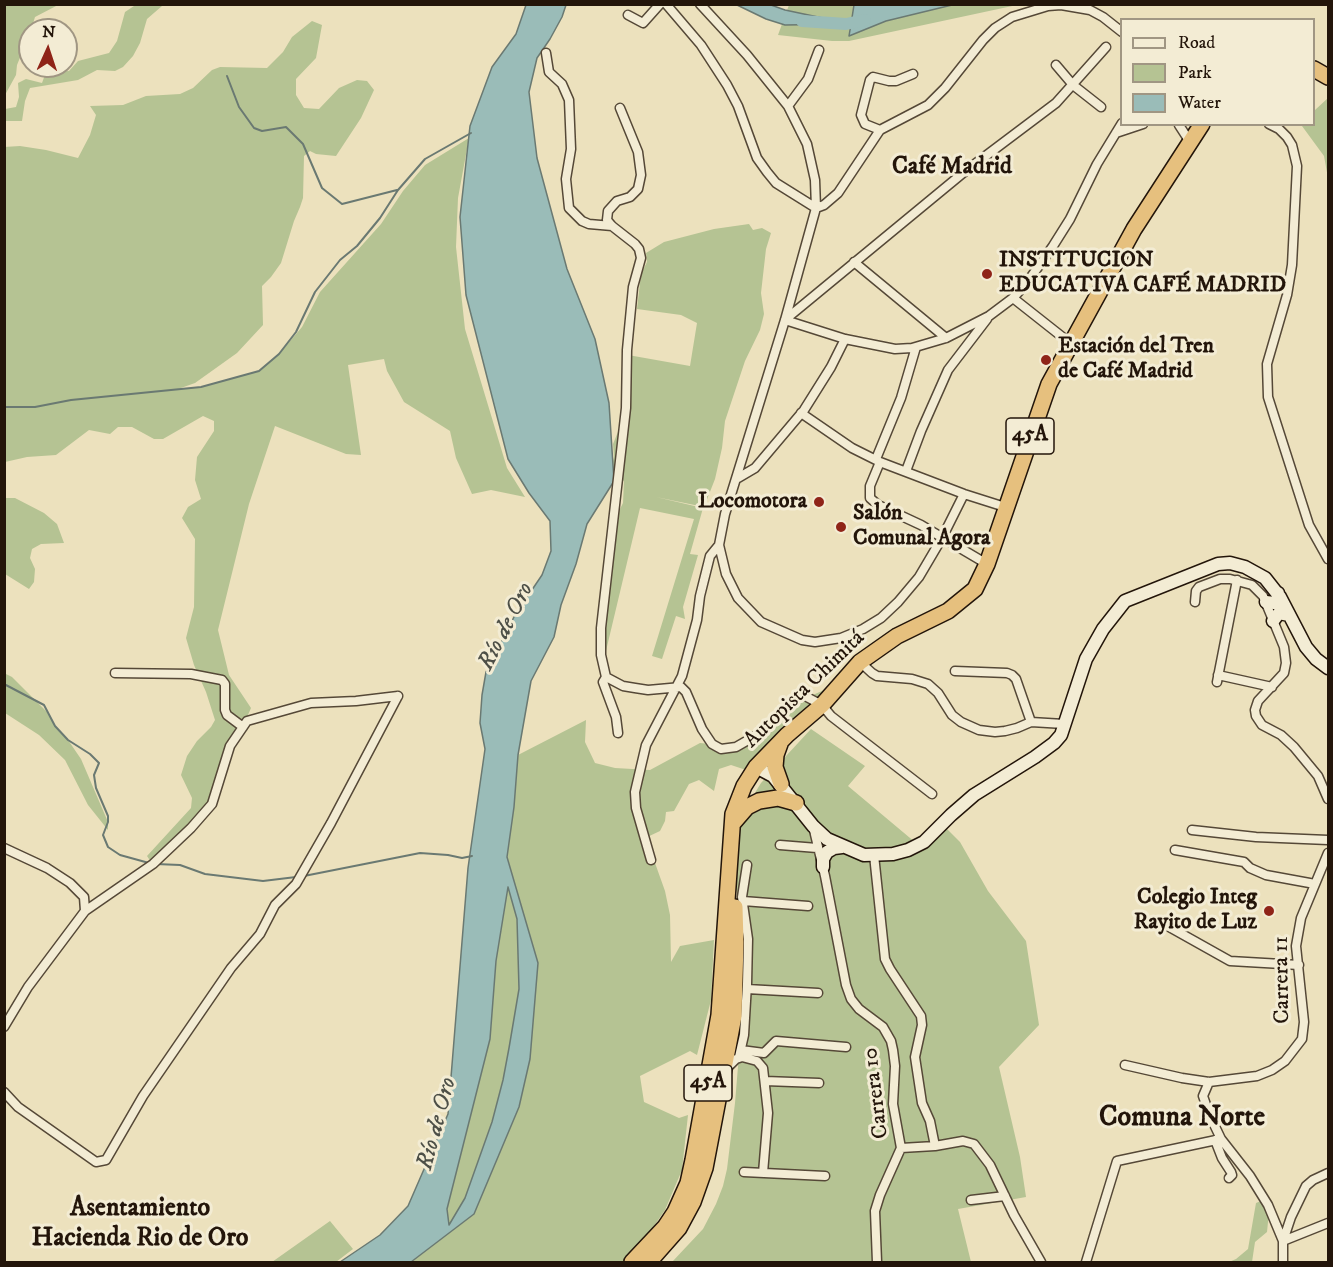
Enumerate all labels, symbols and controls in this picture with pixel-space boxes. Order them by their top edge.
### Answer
north arrow [18,18,78,78]
legend [1120,18,1315,126]
text: N [42,22,56,42]
text: Road [1178,32,1215,54]
text: Park [1178,62,1212,84]
text: Water [1178,92,1221,114]
district label: Café Madrid [892,154,1012,182]
place label: INSTITUCION EDUCATIVA CAFÉ MADRID [999,248,1286,300]
marker: INSTITUCION EDUCATIVA CAFÉ MADRID [980,267,994,281]
place label: Estación del Tren de Café Madrid [1058,334,1214,386]
marker: Estación del Tren de Café Madrid [1039,353,1053,367]
road number: 45A [1006,418,1054,454]
place label: Locomotora [698,489,807,515]
marker: Locomotora [812,495,826,509]
place label: Salón Comunal Agora [853,501,990,552]
marker: Salón Comunal Agora [834,520,848,534]
water label: Río de Oro [473,578,541,676]
street label: Autopista Chimitá [739,626,871,754]
place label: Colegio Integ Rayito de Luz [1134,885,1257,936]
marker: Colegio Integ Rayito de Luz [1262,904,1276,918]
street label: Carrera 11 [1269,936,1297,1024]
street label: Carrera 10 [858,1046,896,1140]
road number: 45A [684,1065,732,1101]
water label: Río de Oro [412,1075,464,1173]
district label: Comuna Norte [1099,1102,1265,1136]
district label: Asentamiento Hacienda Rio de Oro [32,1194,248,1256]

